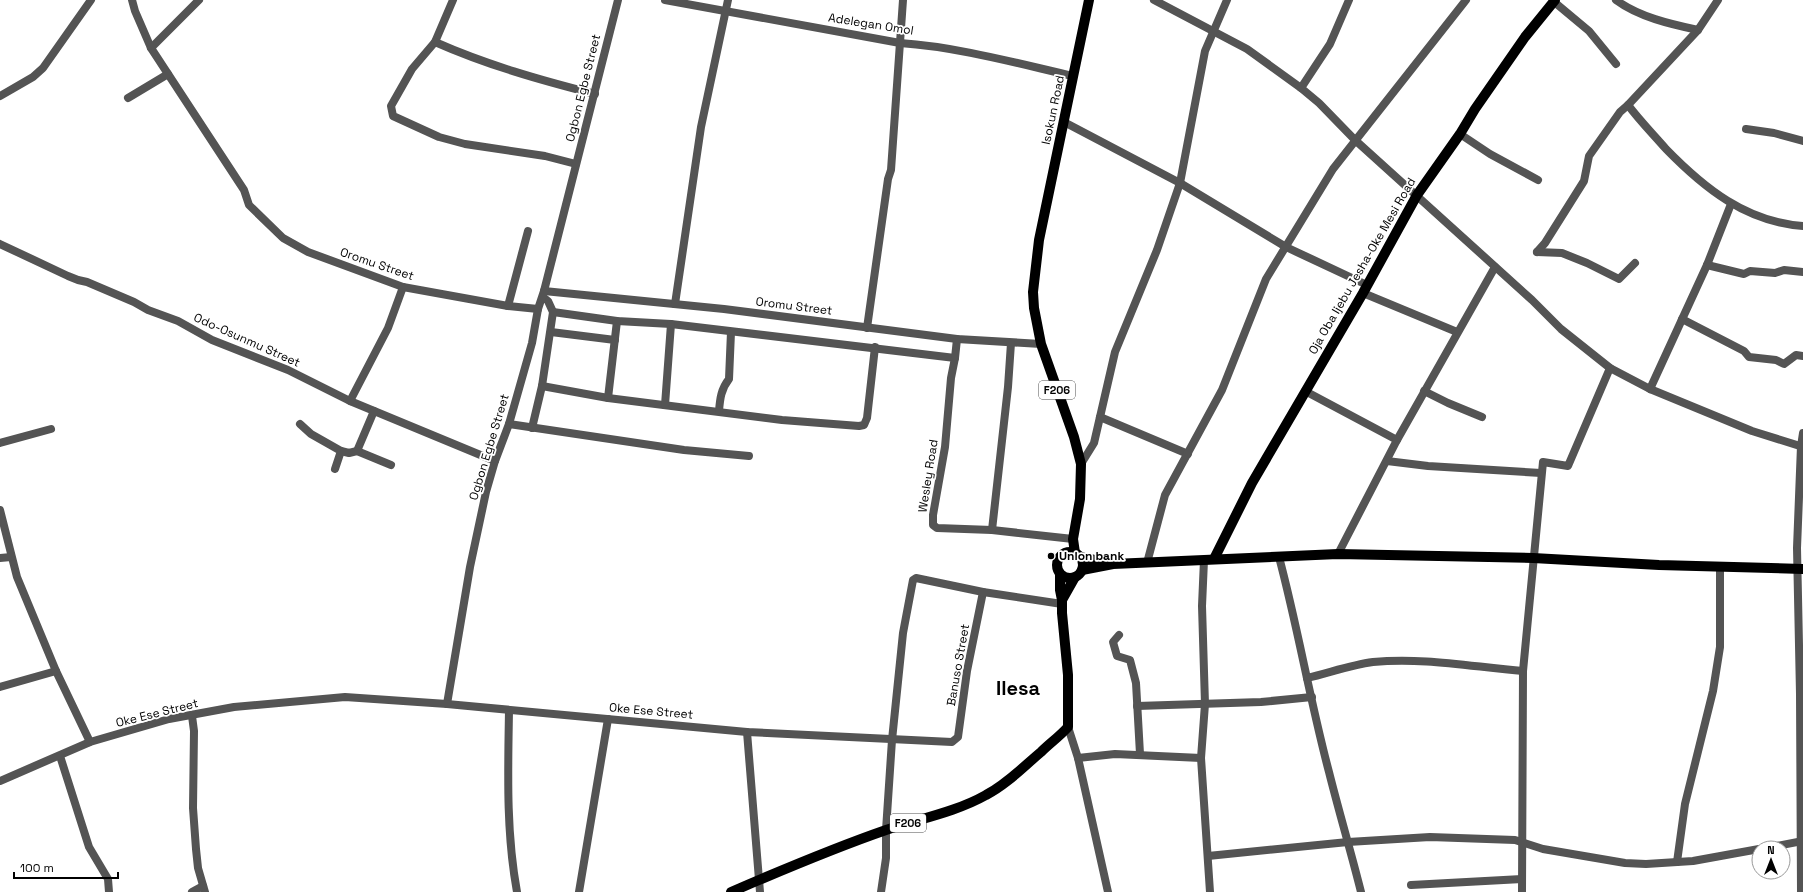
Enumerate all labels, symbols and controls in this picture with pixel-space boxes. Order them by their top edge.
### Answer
street label: Adelegan Omol [827,9,915,39]
street label: Ogbon Egbe Street [562,33,604,143]
street label: Isokun Road [1038,74,1068,146]
street label: Oja Oba Ijebu Jesha-Oke Mesi Road [1305,175,1419,357]
street label: Oromu Street [338,244,416,284]
street label: Oromu Street [755,293,833,319]
street label: Odo-Osunmu Street [191,309,303,371]
road number: F206 [1039,381,1075,399]
street label: Ogbon Egbe Street [465,392,513,502]
street label: Wesley Road [914,438,942,514]
place label: Union bank [1059,548,1124,564]
marker: Union bank [1046,551,1056,561]
street label: Banuso Street [943,623,973,707]
district label: Ilesa [996,675,1040,701]
street label: Oke Ese Street [114,695,200,731]
street label: Oke Ese Street [608,699,694,723]
road number: F206 [890,814,926,832]
north arrow [1751,840,1791,880]
text: N [1767,843,1775,857]
scale bar [14,854,118,880]
text: 100 m [20,860,54,876]

